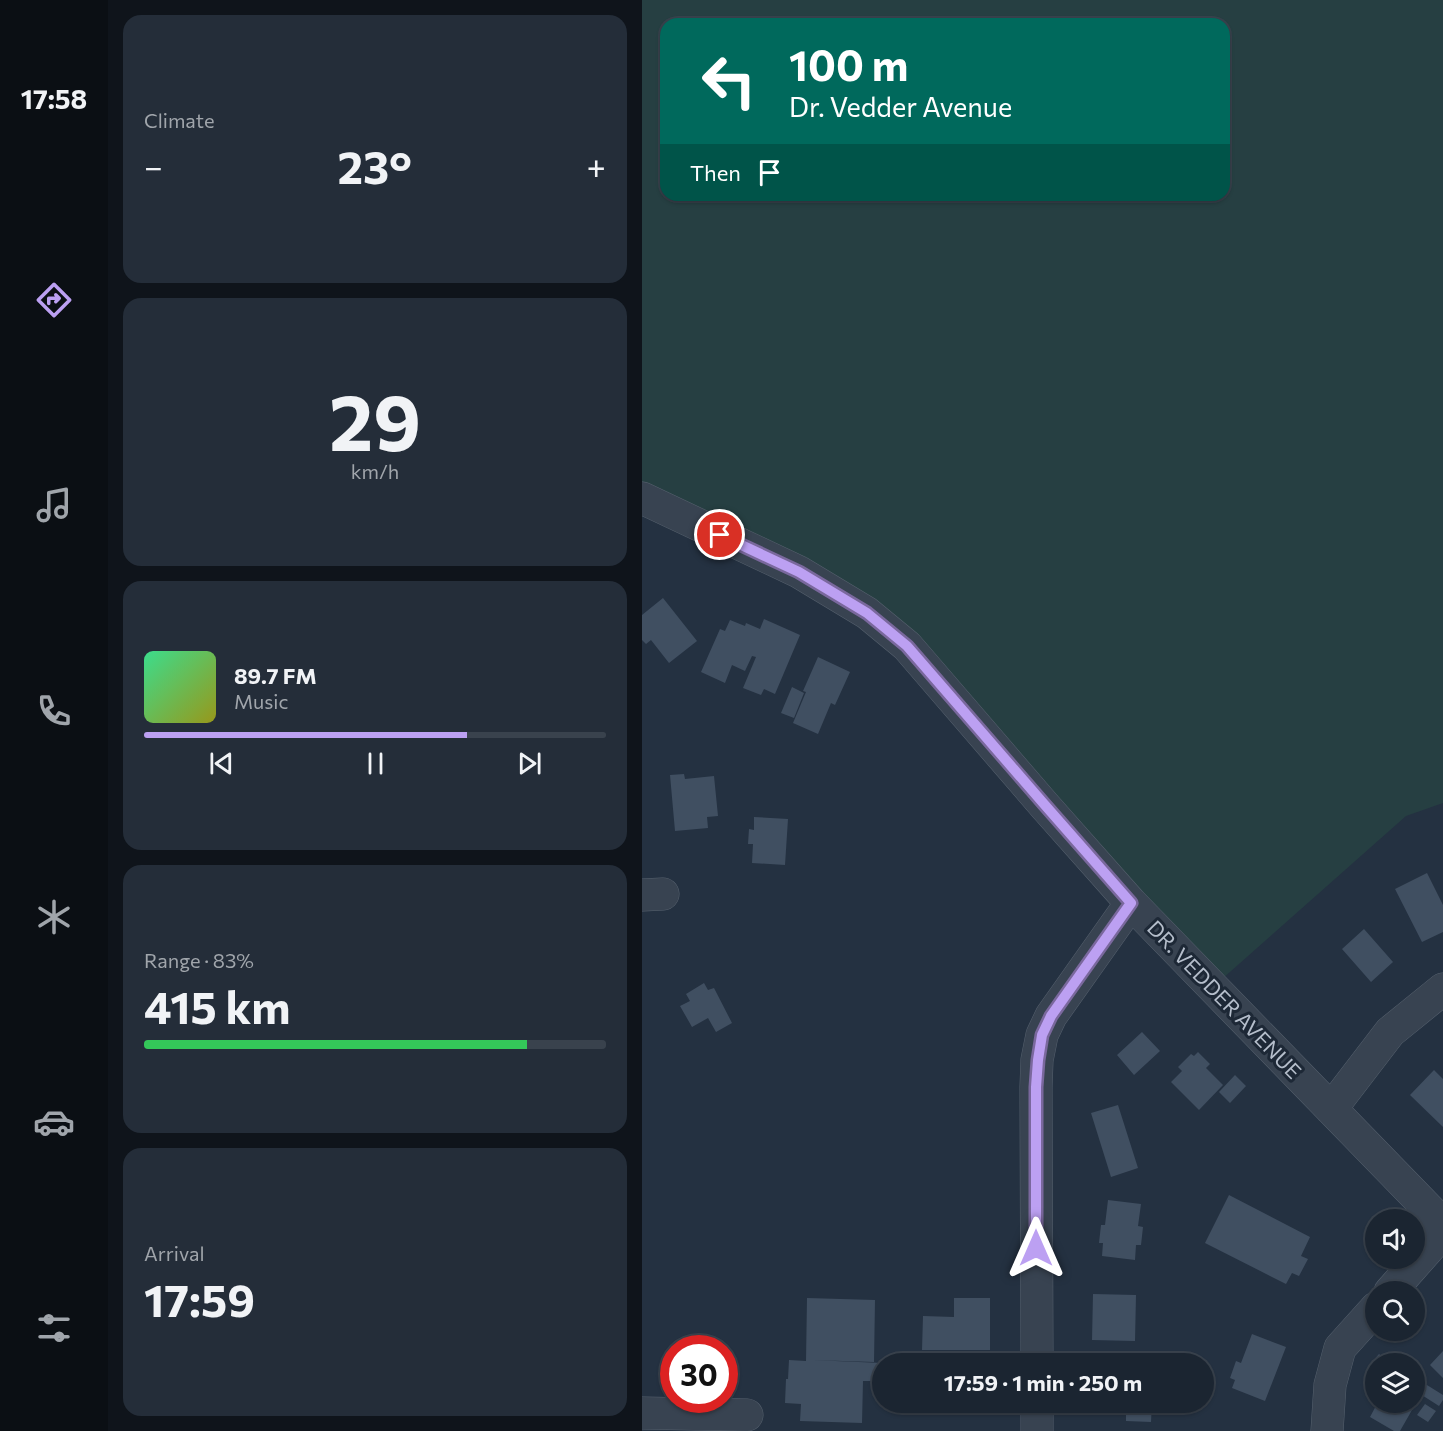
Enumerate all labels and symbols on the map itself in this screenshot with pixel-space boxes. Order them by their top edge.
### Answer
pin [694,509,745,560]
street label: DR. VEDDER AVENUE [1143,915,1307,1083]
position arrow [1004,1216,1068,1280]
speed limit sign: 30 [660,1335,738,1413]

